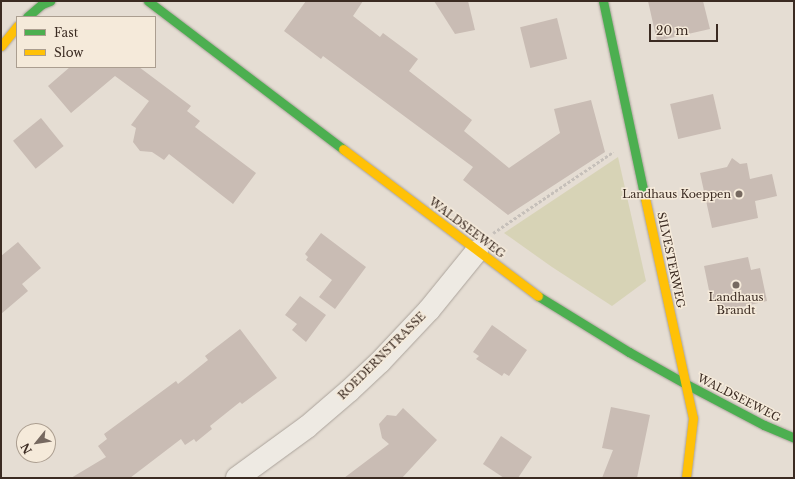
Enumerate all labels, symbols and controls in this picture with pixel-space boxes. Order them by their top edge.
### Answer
legend [16,16,156,68]
scale bar [651,16,720,42]
text: 20 m [656,23,688,38]
text: Fast [54,25,78,40]
text: Slow [54,45,83,60]
place label: Landhaus Koeppen [622,187,731,201]
marker: Landhaus Koeppen [734,189,744,199]
street label: WALDSEEWEG [426,195,508,261]
street label: SILVESTERWEG [654,211,688,309]
marker: Landhaus Brandt [731,280,741,290]
place label: Landhaus Brandt [708,291,764,317]
street label: ROEDERNSTRASSE [336,310,428,402]
street label: WALDSEEWEG [695,371,783,425]
north arrow [16,423,56,463]
text: N [18,441,35,456]

